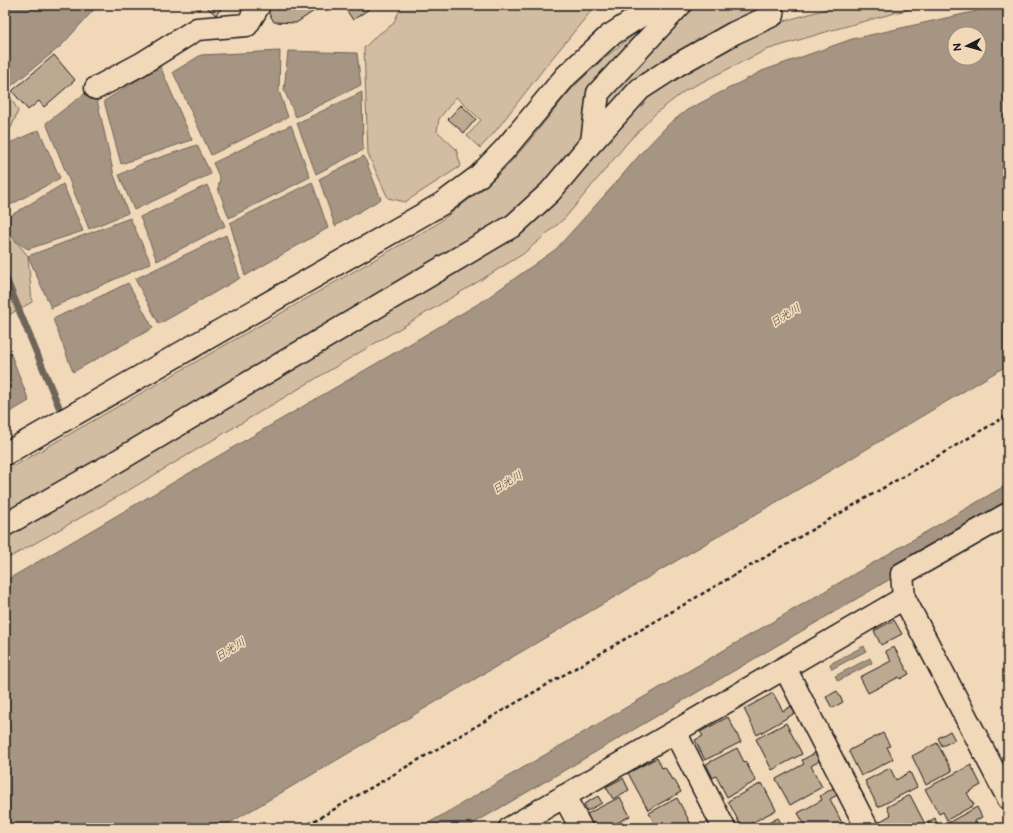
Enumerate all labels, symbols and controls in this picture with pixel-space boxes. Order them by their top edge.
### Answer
north arrow [947,26,987,66]
text: N [951,42,964,52]
water label: 日光川 [768,301,803,329]
water label: 日光川 [490,468,525,496]
water label: 日光川 [213,635,248,663]

